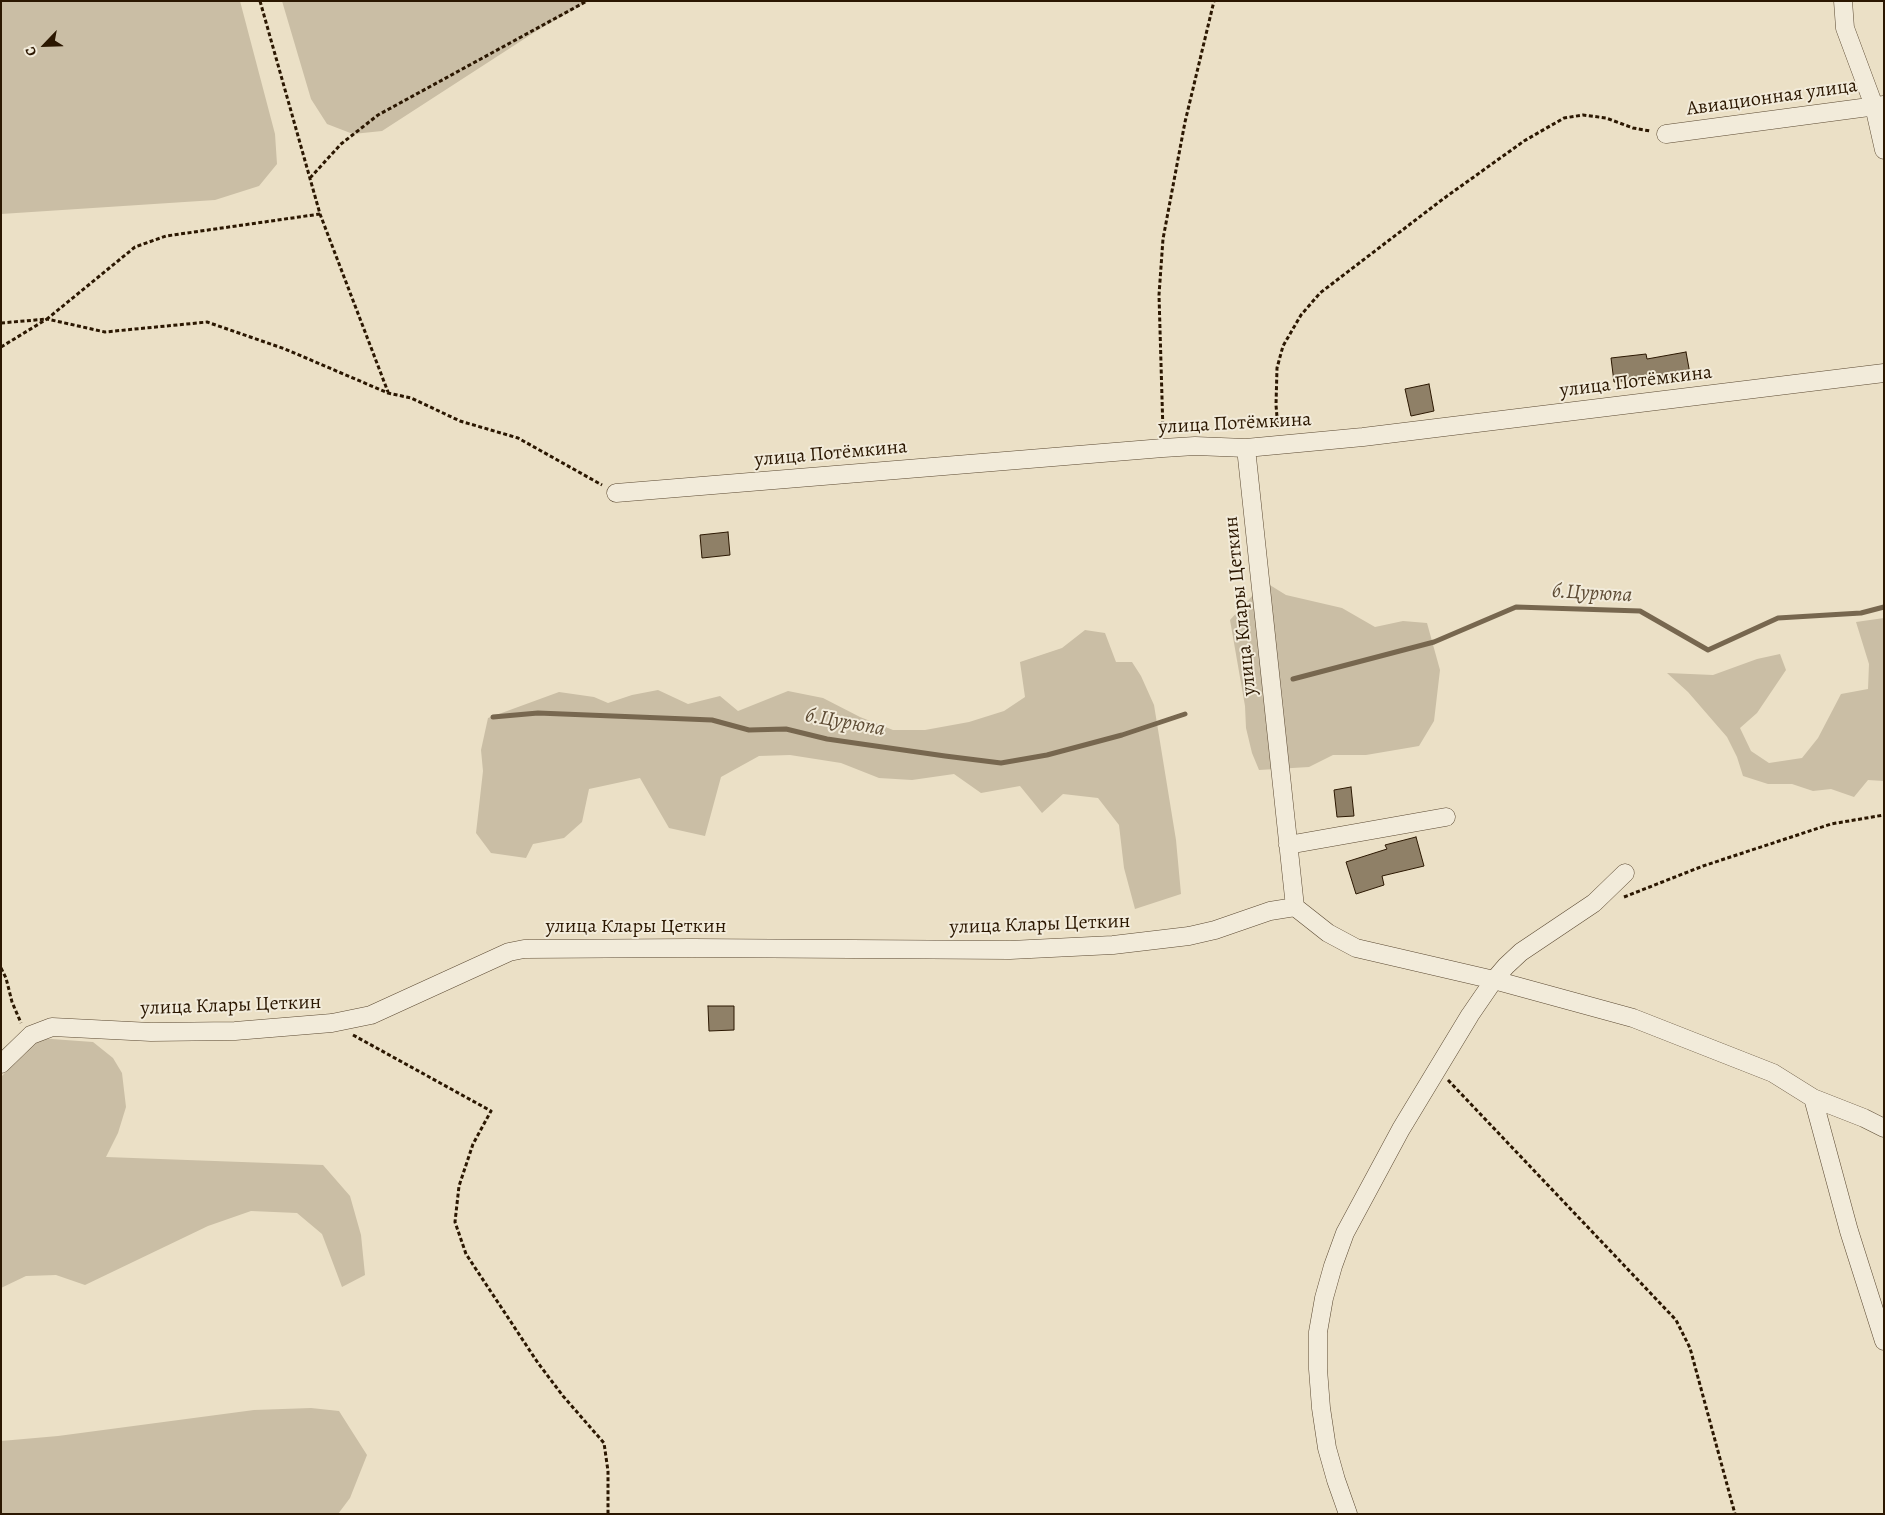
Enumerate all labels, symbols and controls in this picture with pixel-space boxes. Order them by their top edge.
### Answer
north arrow [20,20,70,70]
text: С [20,44,41,59]
street label: Авиационная улица [1685,74,1859,122]
street label: улица Потёмкина [1558,361,1714,403]
street label: улица Потёмкина [1158,408,1312,440]
street label: улица Потёмкина [754,435,908,473]
street label: улица Клары Цеткин [1220,515,1262,697]
water label: б.Цурюпа [1551,579,1633,609]
water label: б.Цурюпа [803,704,887,742]
street label: улица Клары Цеткин [949,910,1131,940]
street label: улица Клары Цеткин [546,915,726,939]
street label: улица Клары Цеткин [140,991,322,1021]

